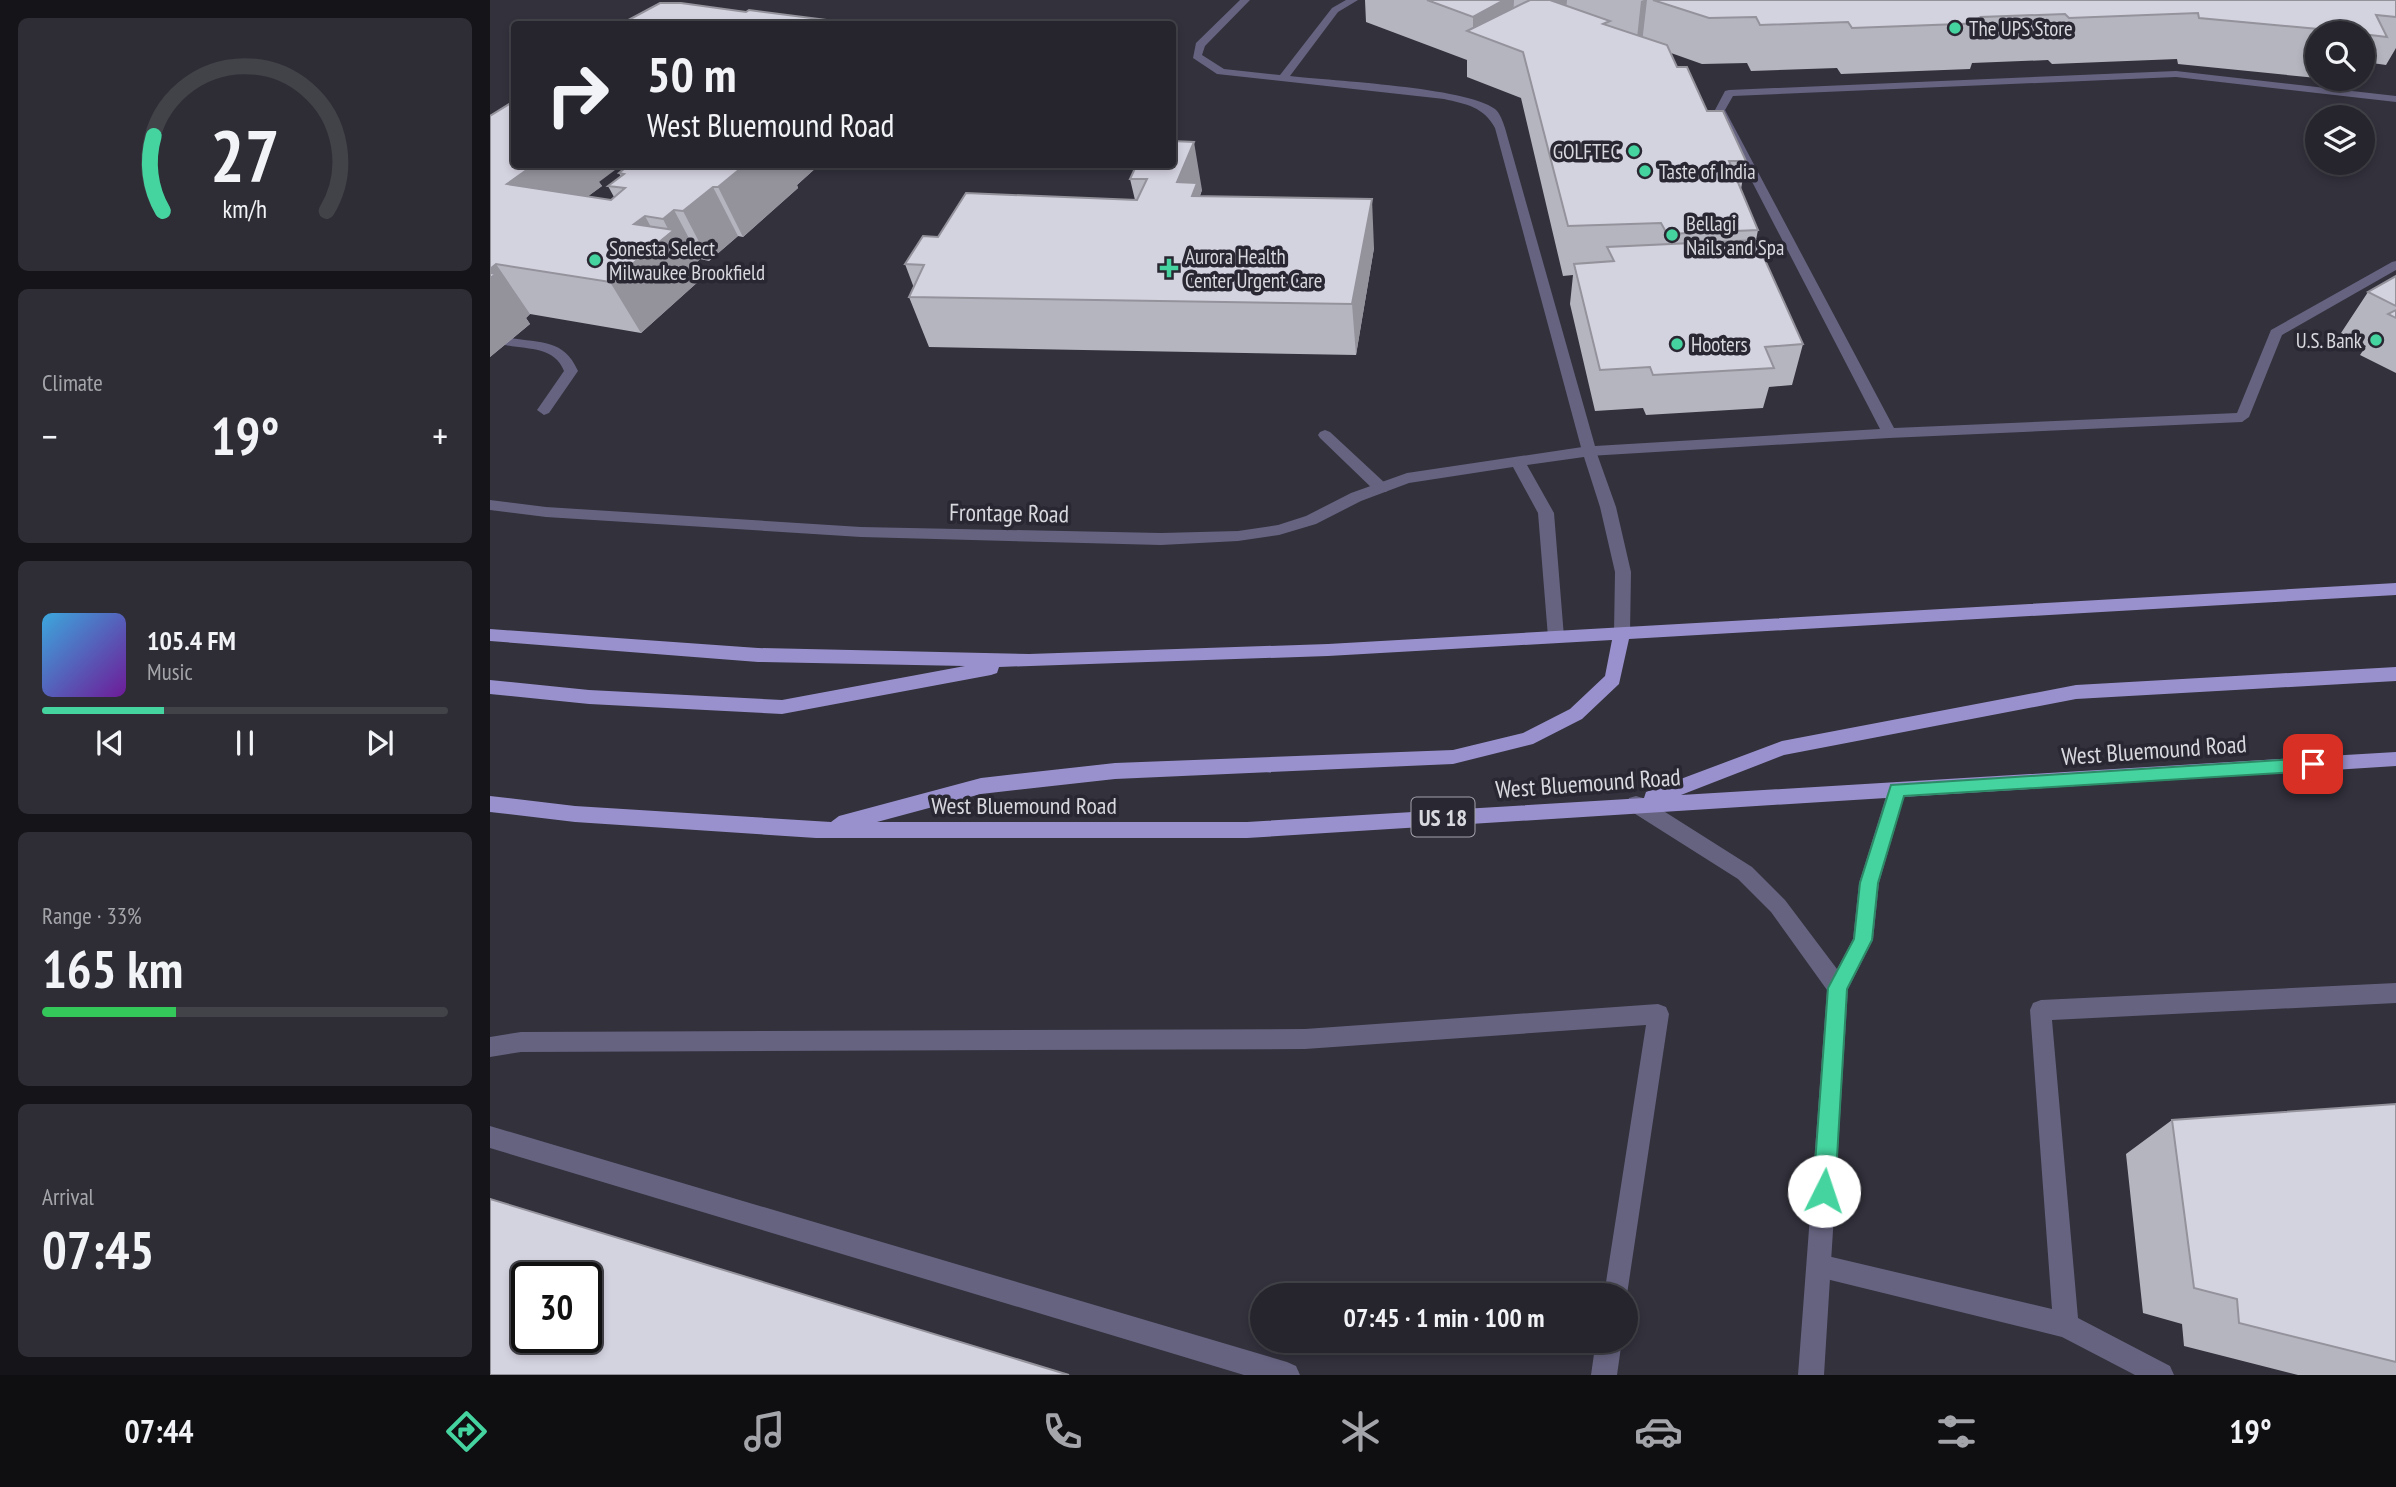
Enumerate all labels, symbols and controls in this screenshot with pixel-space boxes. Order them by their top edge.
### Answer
place label: The UPS Store [1969,15,2073,42]
marker: The UPS Store [1947,20,1963,36]
map controls [2305,21,2375,175]
button: search [2305,21,2375,91]
text: 50 m [647,42,736,106]
icon: right [532,49,623,140]
text: West Bluemound Road [647,104,894,146]
button: layers [2305,105,2375,175]
text: 27 [210,107,280,201]
place label: GOLFTEC [1553,138,1620,165]
marker: GOLFTEC [1626,143,1642,159]
place label: Taste of India [1659,158,1756,185]
marker: Taste of India [1637,163,1653,179]
text: km/h [223,193,267,225]
place label: Bellagi Nails and Spa [1686,210,1784,261]
marker: Bellagi Nails and Spa [1664,227,1680,243]
place label: Sonesta Select Milwaukee Brookfield [609,235,765,286]
place label: Aurora Health Center Urgent Care [1185,243,1322,294]
marker: Sonesta Select Milwaukee Brookfield [587,252,603,268]
marker: Aurora Health Center Urgent Care [1159,258,1179,278]
place label: U.S. Bank [2296,327,2362,354]
place label: Hooters [1691,331,1748,358]
marker: U.S. Bank [2368,332,2384,348]
marker: Hooters [1669,336,1685,352]
text: Climate [42,368,103,397]
text: 19° [211,402,279,469]
text: − [42,411,58,460]
text: + [432,411,448,460]
street label: Frontage Road [949,496,1069,530]
text: 105.4 FM [147,624,236,657]
text: Music [147,657,193,686]
icon: previous [91,724,129,762]
icon: pause [226,724,264,762]
icon: next [361,724,399,762]
street label: West Bluemound Road [2060,728,2248,772]
pin [2283,734,2343,794]
icon: arrive [2294,745,2332,783]
street label: West Bluemound Road [1494,761,1682,805]
street label: West Bluemound Road [931,790,1117,821]
road number: US 18 [1412,797,1474,836]
text: Range · 33% [42,901,142,930]
text: 165 km [42,935,183,1002]
position arrow [1787,1154,1861,1228]
text: Arrival [42,1182,94,1211]
text: 07:45 [42,1216,154,1283]
speed limit sign: 30 [511,1262,602,1353]
text: 07:45 · 1 min · 100 m [1344,1301,1544,1334]
icon: directions [442,1407,491,1456]
icon: music [740,1407,789,1456]
icon: phone [1038,1407,1087,1456]
icon: climate [1336,1407,1385,1456]
icon: car [1634,1407,1683,1456]
icon: filters [1932,1407,1981,1456]
text: 07:44 [124,1410,194,1452]
text: 19° [2229,1410,2272,1452]

